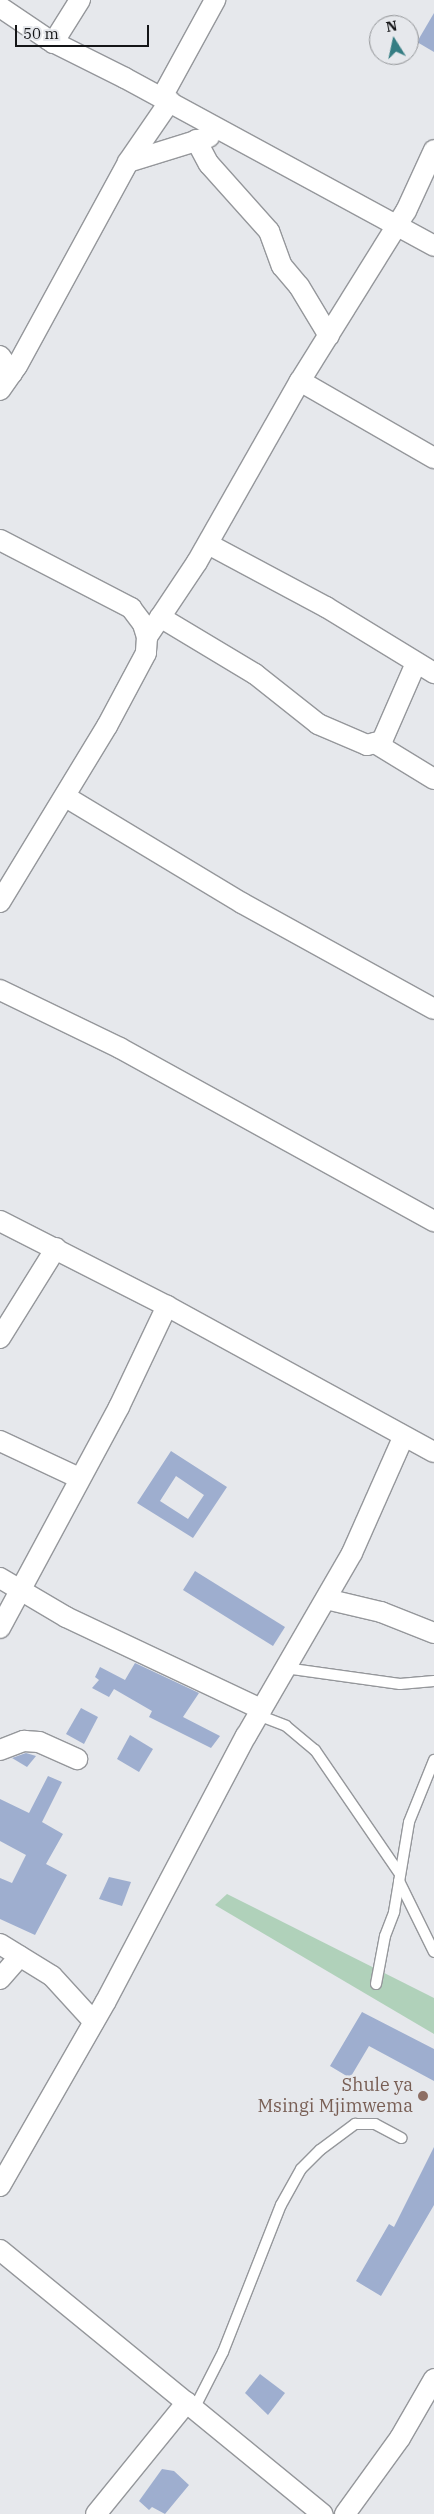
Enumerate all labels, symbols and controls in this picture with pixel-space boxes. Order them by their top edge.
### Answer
scale bar [18,15,151,47]
north arrow [369,15,419,65]
text: N [385,16,399,36]
text: 50 m [23,24,59,43]
place label: Shule ya Msingi Mjimwema [257,2075,413,2118]
marker: Shule ya Msingi Mjimwema [417,2090,429,2102]

